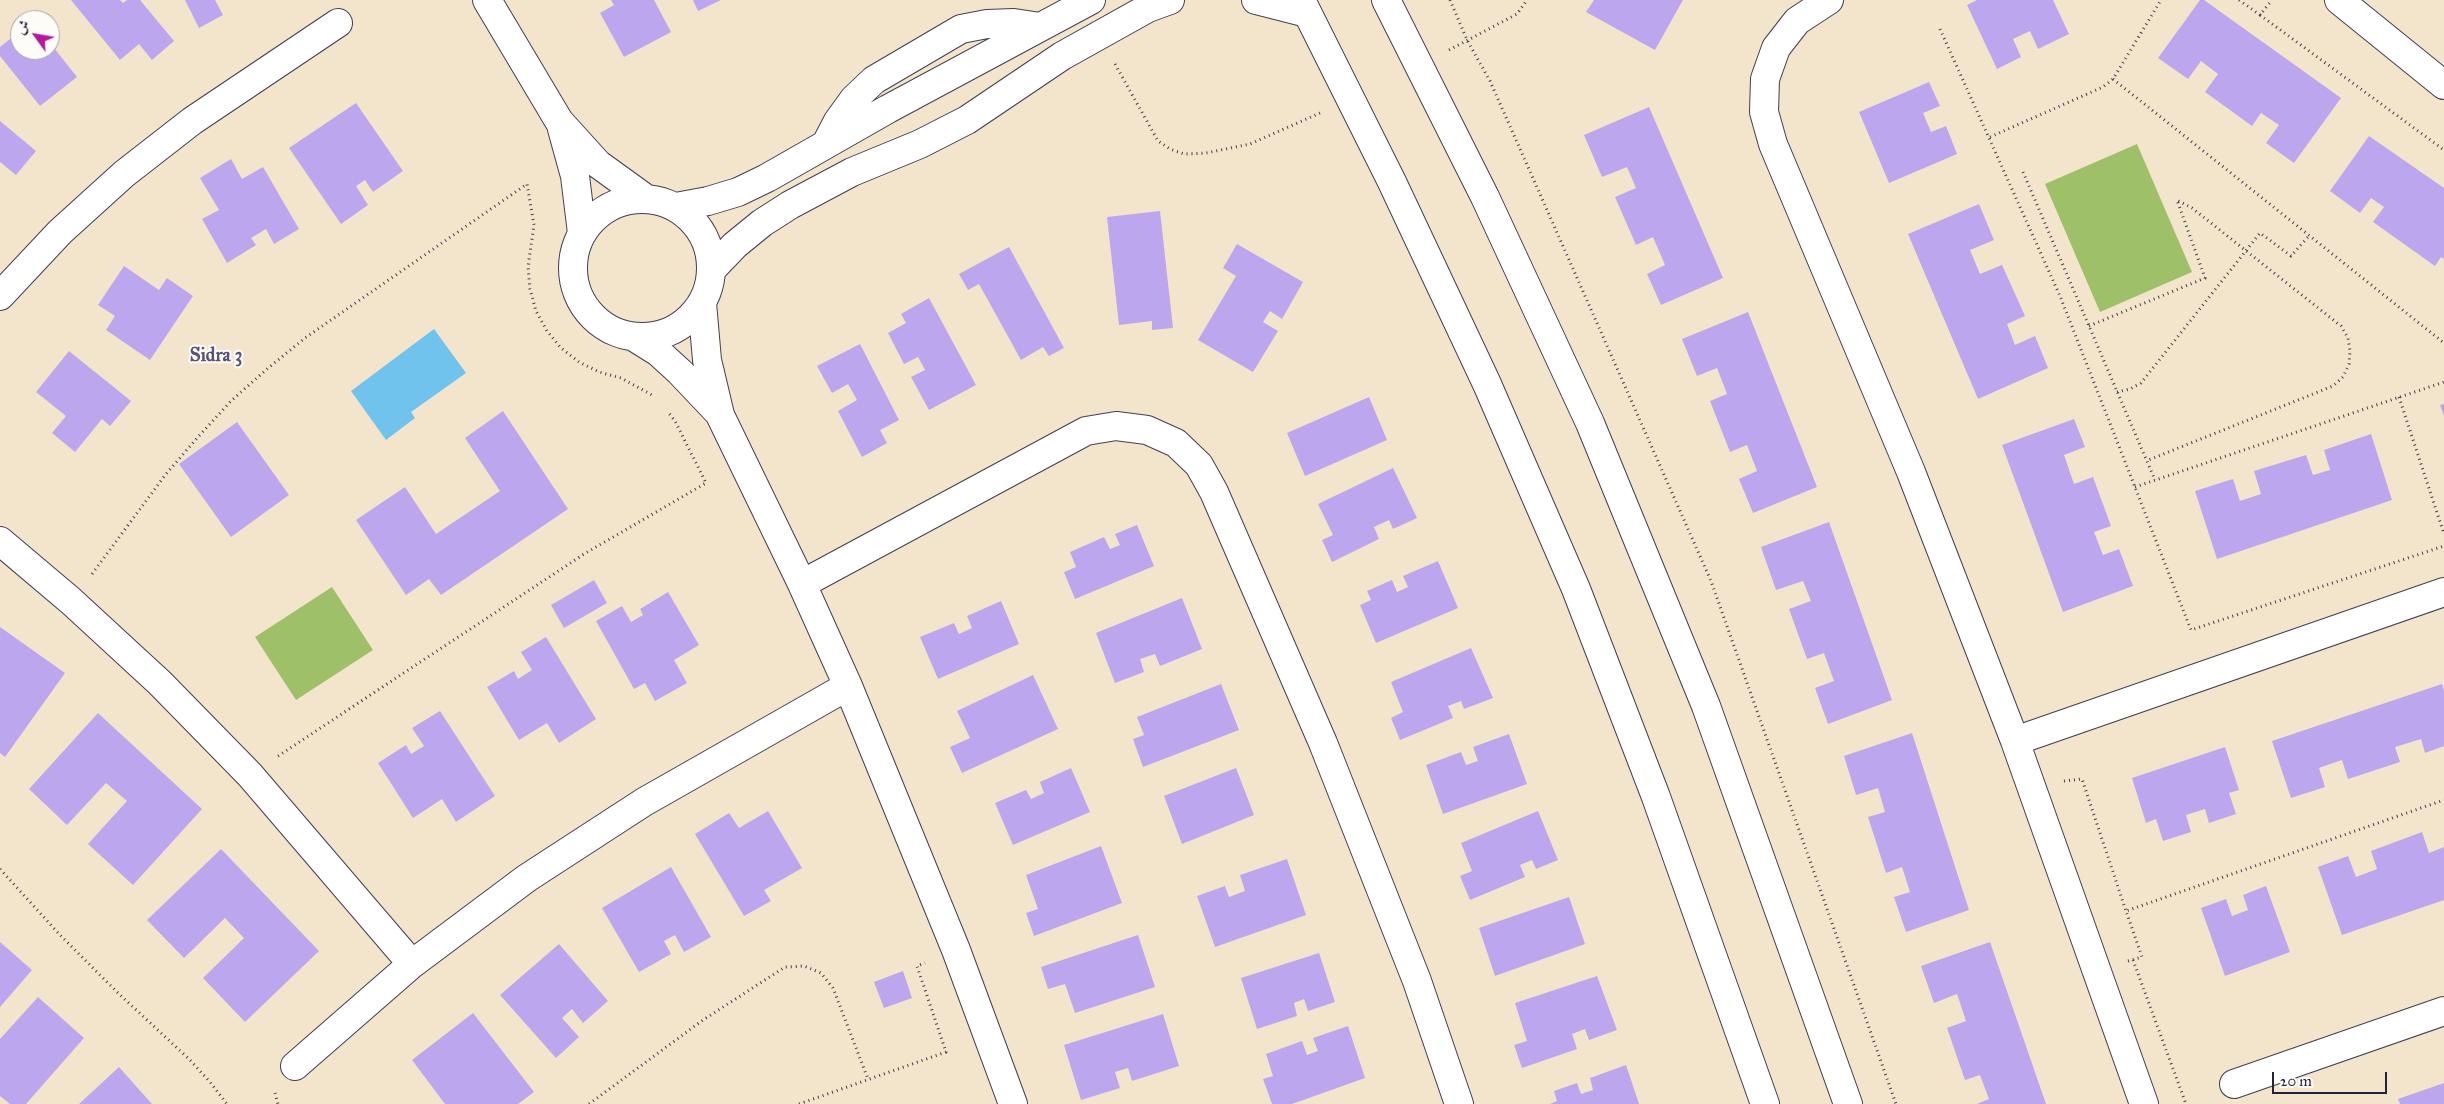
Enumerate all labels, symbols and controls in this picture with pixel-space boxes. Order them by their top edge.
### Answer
north arrow [10,10,60,60]
text: ش [12,17,34,38]
district label: Sidra 3 [190,345,242,367]
scale bar [2274,1062,2389,1094]
text: 20 m [2280,1072,2312,1090]

